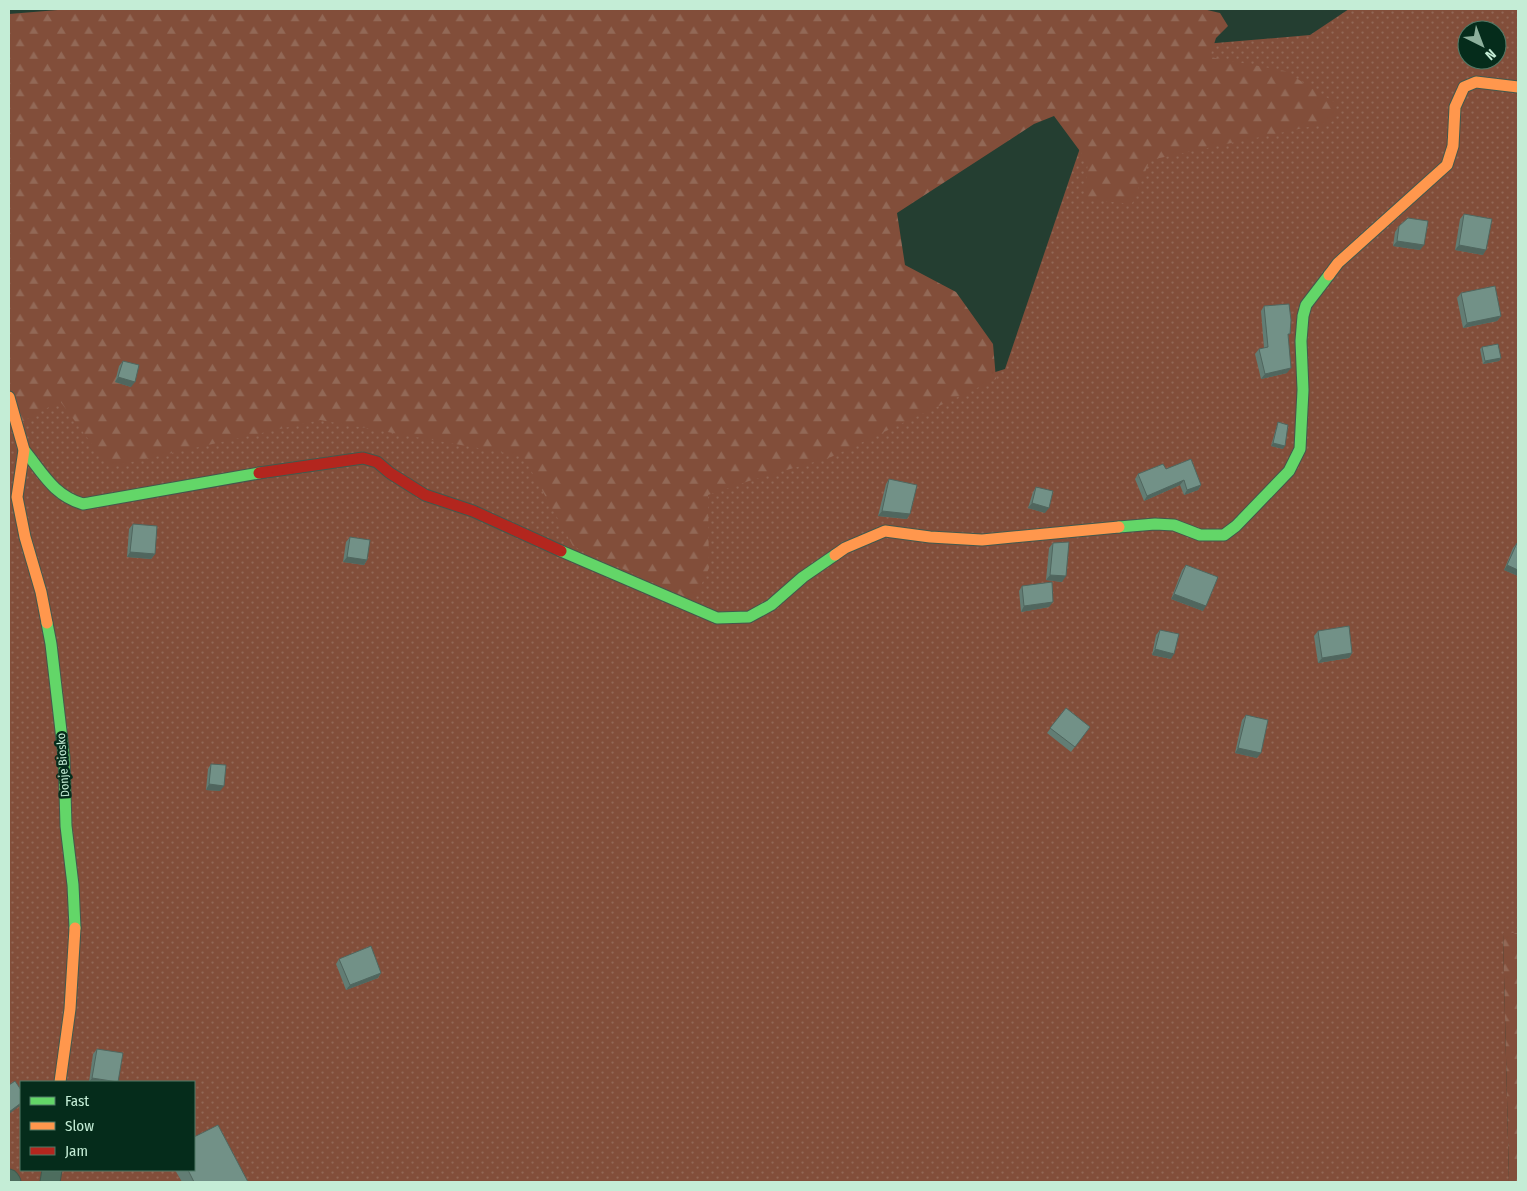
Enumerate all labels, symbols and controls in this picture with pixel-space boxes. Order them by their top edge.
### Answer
north arrow [1457,20,1507,70]
text: N [1482,45,1499,63]
street label: Donje Biosko [54,732,72,798]
legend [20,1081,195,1171]
text: Fast [65,1092,89,1110]
text: Slow [65,1117,94,1135]
text: Jam [65,1142,88,1160]

